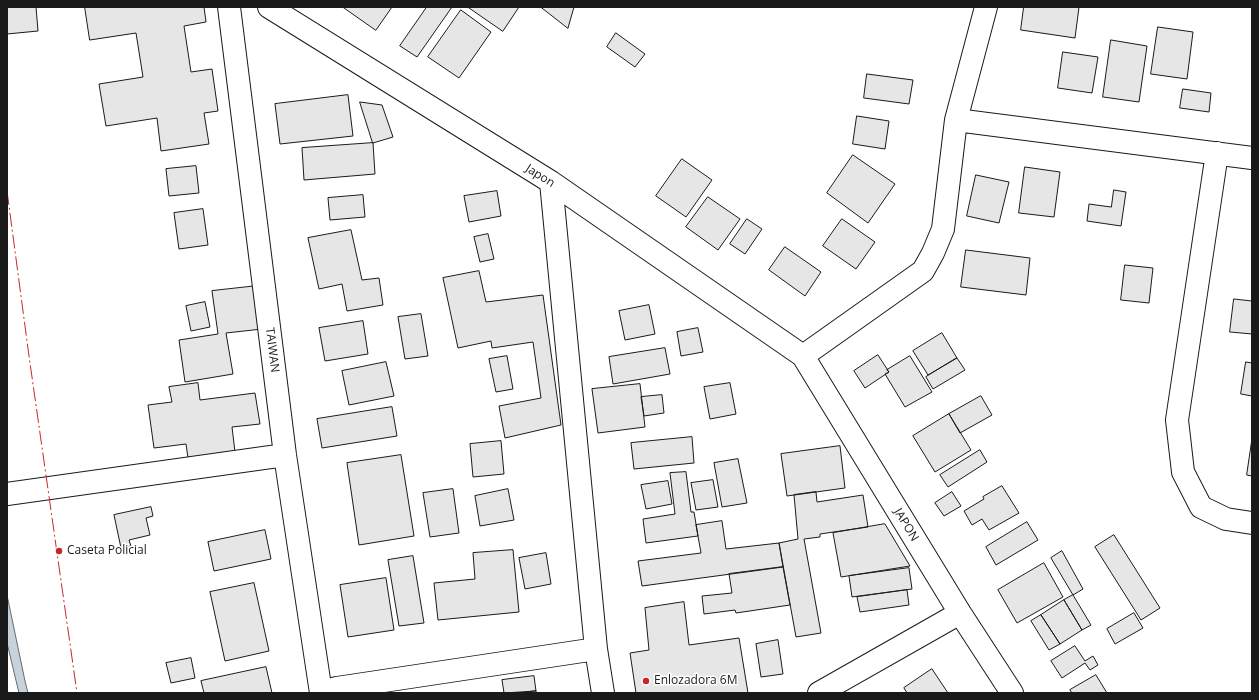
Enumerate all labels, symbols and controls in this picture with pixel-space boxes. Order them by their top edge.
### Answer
street label: Japon [523,161,557,191]
street label: TAIWAN [262,327,282,373]
street label: JAPON [890,506,922,544]
place label: Caseta Policial [67,544,147,558]
marker: Caseta Policial [54,546,64,556]
place label: Enlozadora 6M [654,674,737,688]
marker: Enlozadora 6M [641,676,651,686]

